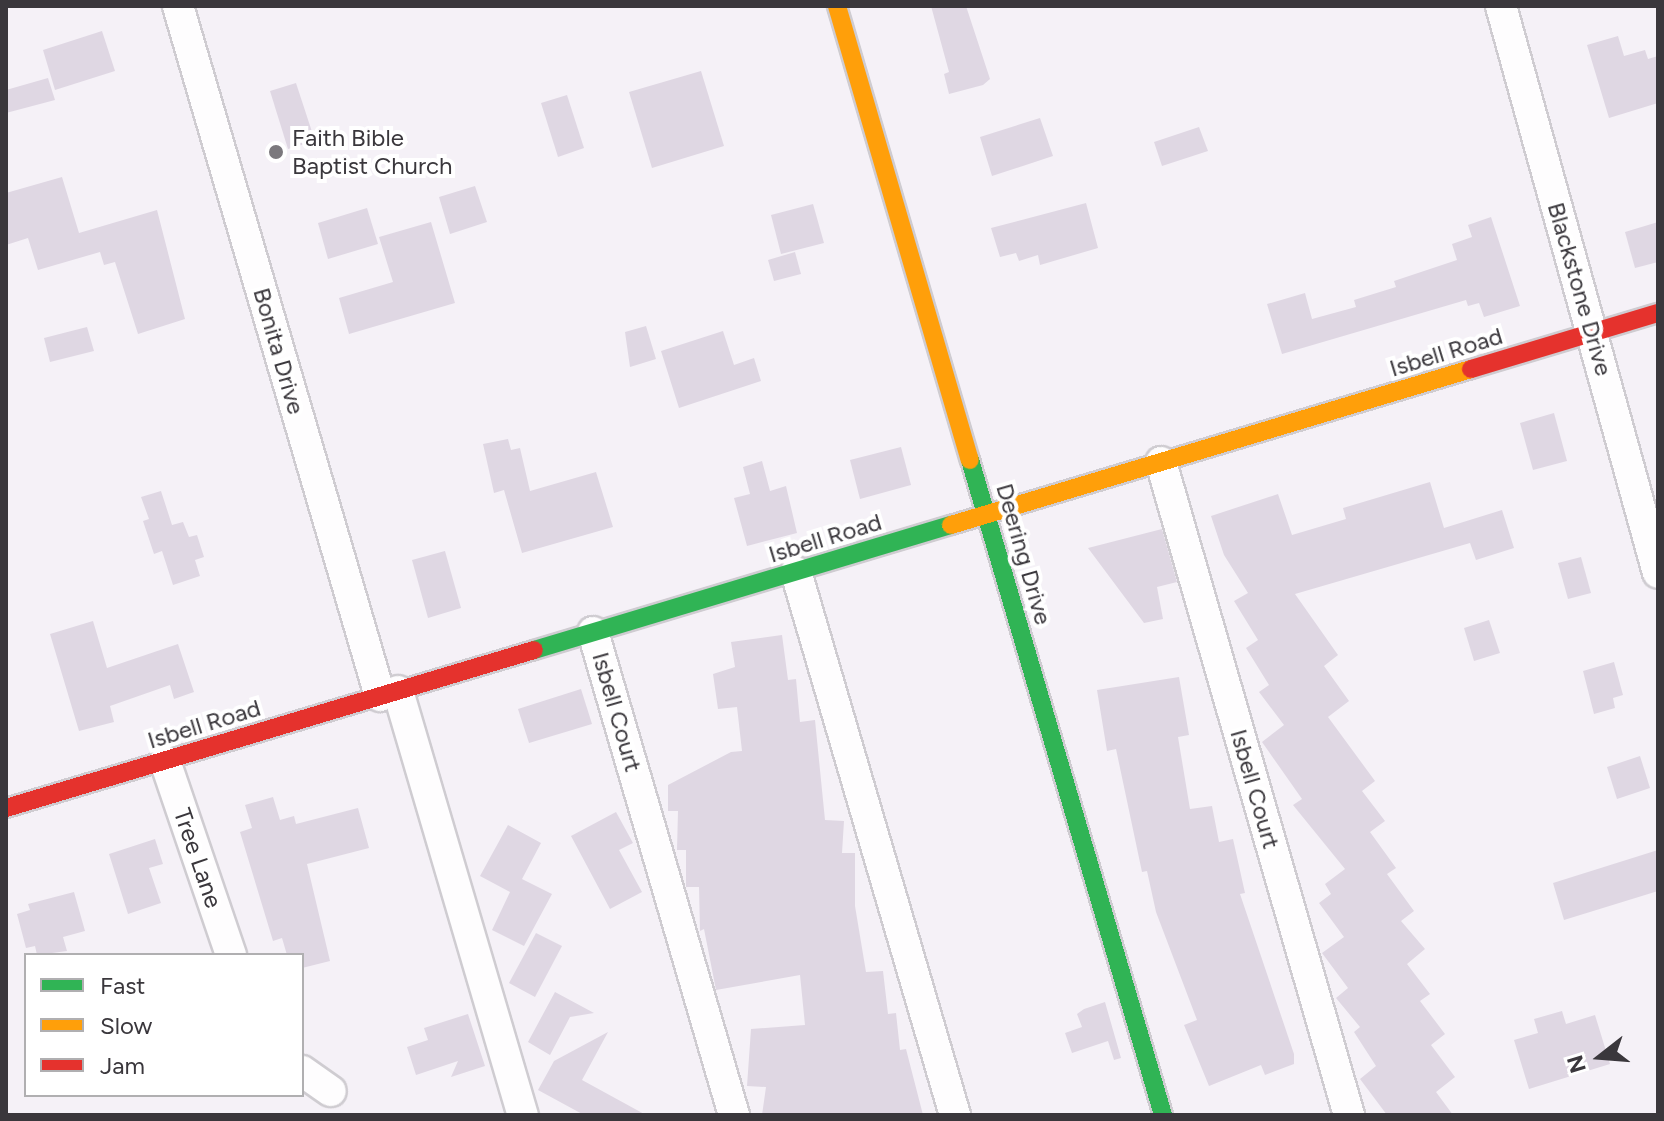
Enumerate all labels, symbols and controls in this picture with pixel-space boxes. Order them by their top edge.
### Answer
place label: Faith Bible Baptist Church [292,124,452,180]
marker: Faith Bible Baptist Church [267,143,285,161]
street label: Blackstone Drive [1542,199,1618,379]
street label: Bonita Drive [247,284,311,418]
street label: Isbell Road [1386,321,1506,383]
street label: Deering Drive [990,480,1058,628]
street label: Isbell Road [765,507,885,569]
street label: Isbell Court [586,649,648,775]
street label: Isbell Road [144,693,264,755]
street label: Isbell Court [1224,726,1286,852]
street label: Tree Lane [168,804,228,912]
legend [24,953,304,1097]
text: Fast [100,971,145,1000]
text: Slow [100,1011,152,1040]
north arrow [1560,1017,1640,1097]
text: Jam [100,1051,145,1080]
text: N [1561,1052,1592,1076]

